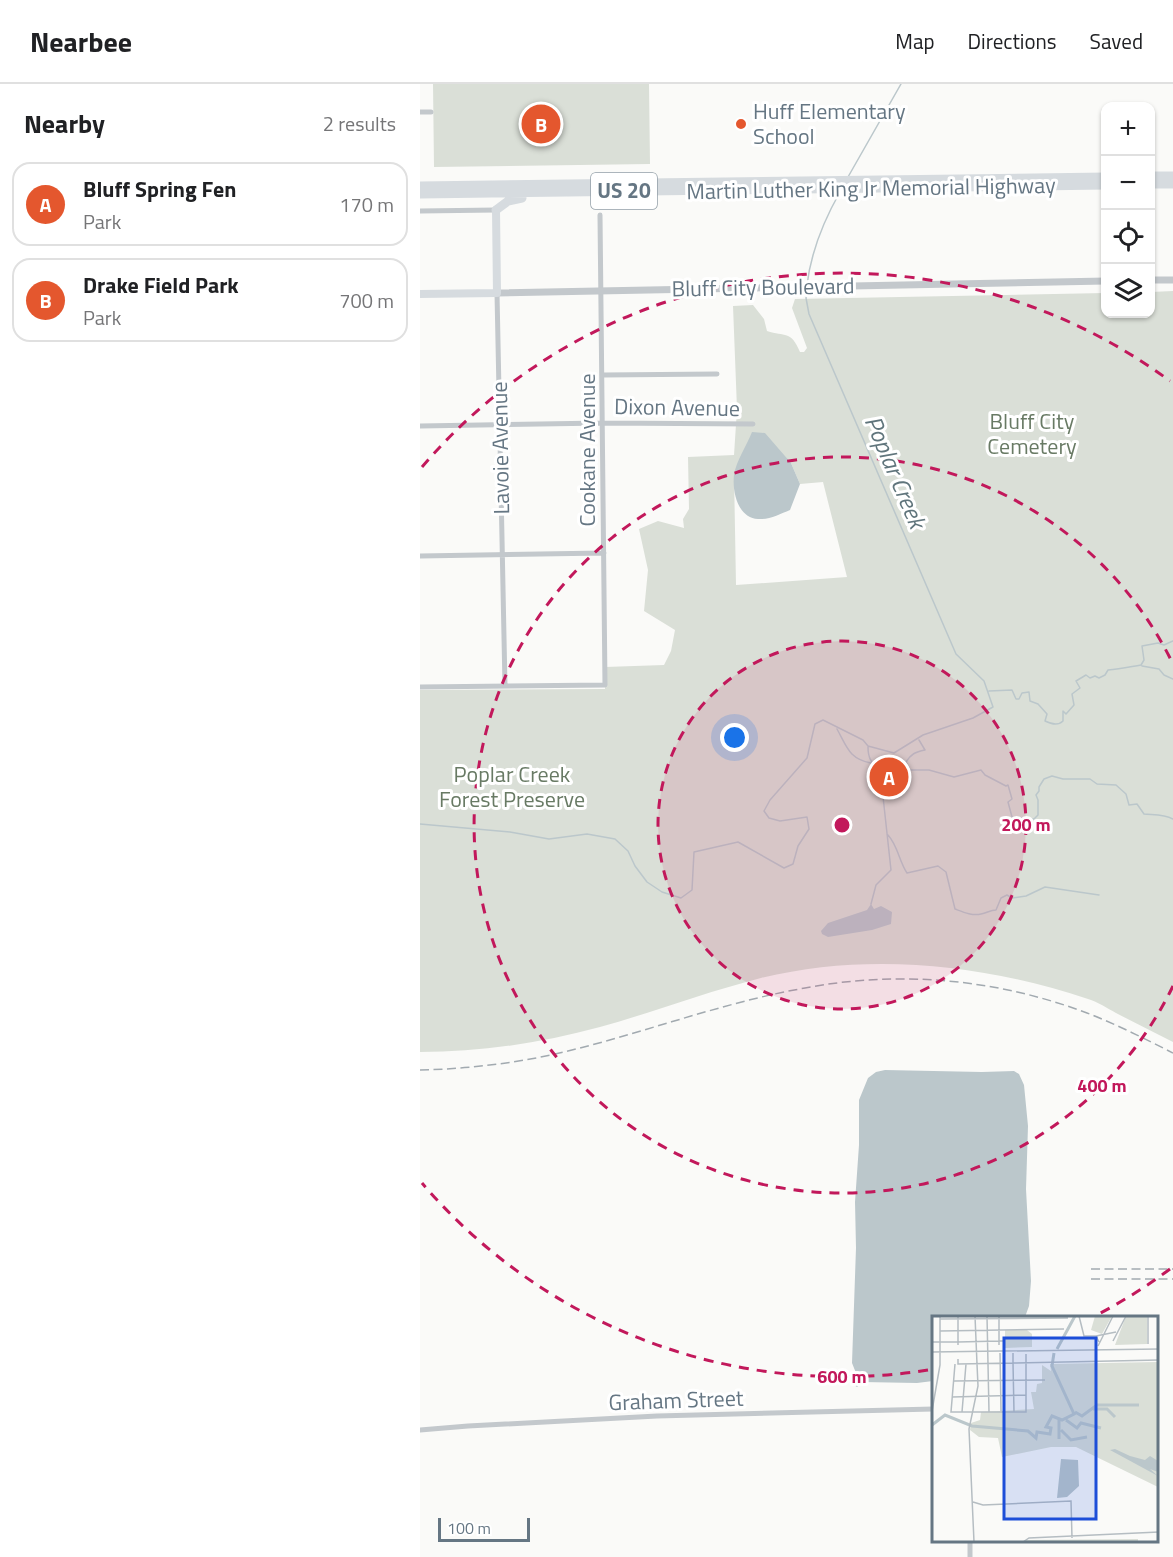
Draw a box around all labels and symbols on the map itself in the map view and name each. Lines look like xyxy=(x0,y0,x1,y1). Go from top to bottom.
place label: Huff Elementary School xyxy=(753,94,906,153)
pin: B xyxy=(522,102,560,147)
marker: Huff Elementary School xyxy=(734,117,748,131)
street label: Martin Luther King Jr Memorial Highway xyxy=(686,168,1056,208)
road number: US 20 xyxy=(591,173,657,209)
street label: Bluff City Boulevard xyxy=(671,268,855,306)
street label: Cookane Avenue xyxy=(570,373,604,527)
street label: Lavoie Avenue xyxy=(482,381,518,515)
street label: Dixon Avenue xyxy=(614,389,740,425)
park label: Bluff City Cemetery xyxy=(987,404,1077,463)
water label: Poplar Creek xyxy=(856,410,937,537)
your location xyxy=(720,723,749,752)
pin: A xyxy=(870,754,908,800)
park label: Poplar Creek Forest Preserve xyxy=(439,757,585,816)
text: 200 m xyxy=(1001,811,1051,838)
centre of rings xyxy=(832,815,852,835)
text: 400 m xyxy=(1077,1072,1127,1099)
inset map xyxy=(932,1316,1158,1542)
text: 600 m xyxy=(817,1363,867,1390)
street label: Graham Street xyxy=(608,1381,744,1419)
scale bar xyxy=(438,1515,530,1542)

